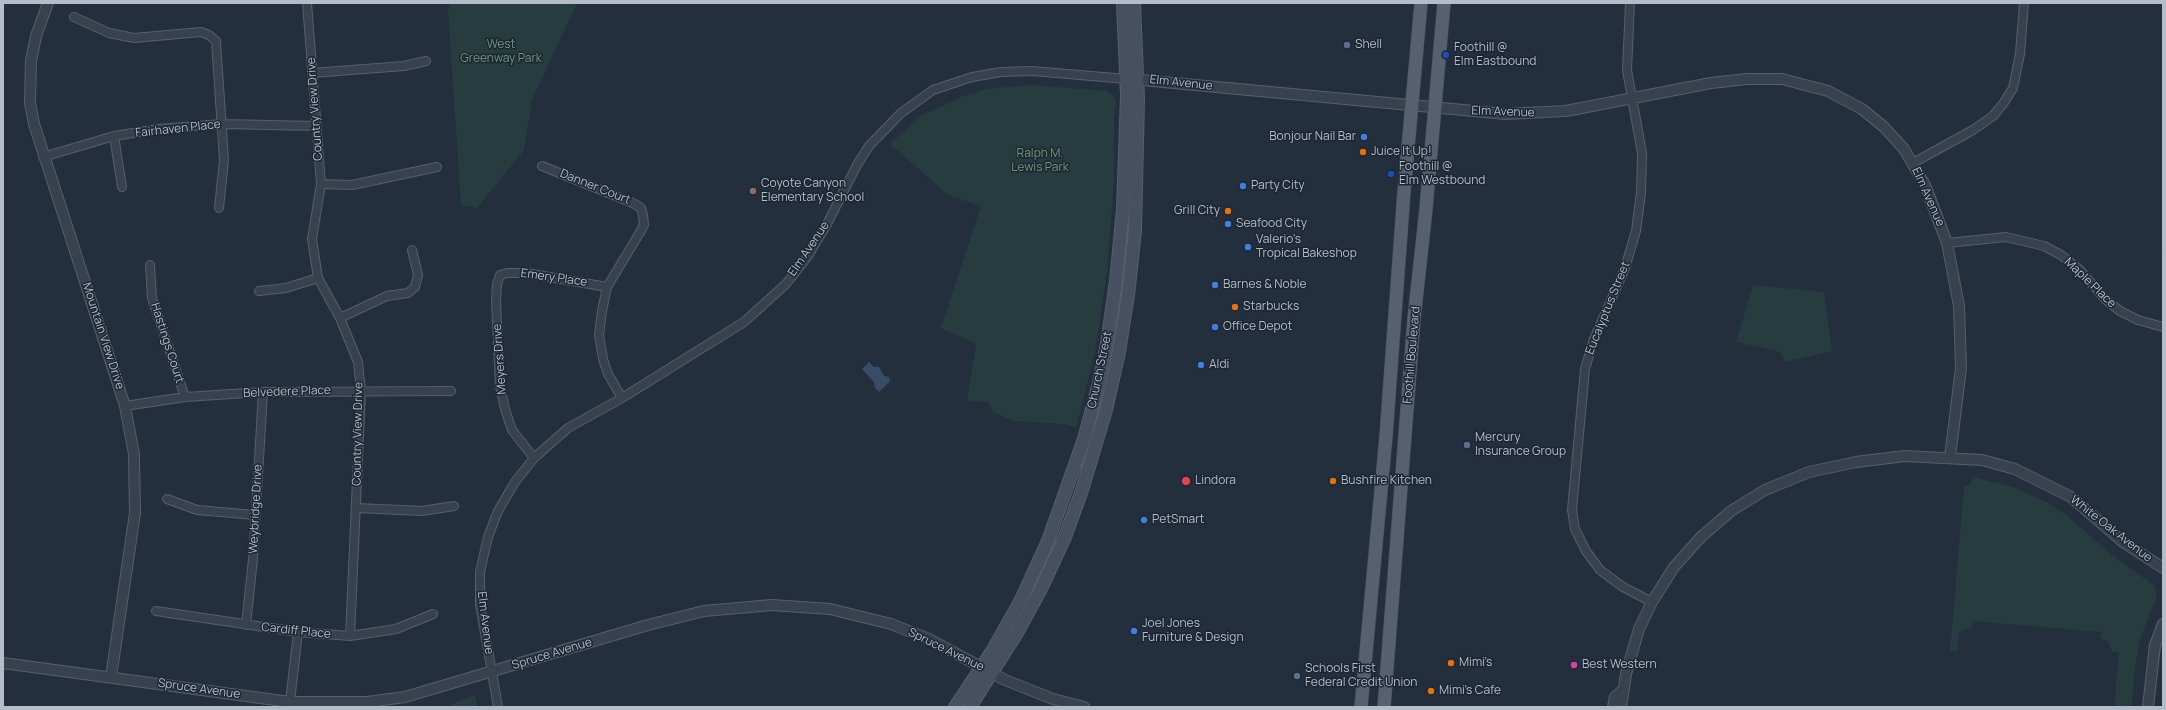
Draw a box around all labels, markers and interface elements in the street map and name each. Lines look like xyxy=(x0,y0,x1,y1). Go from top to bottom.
park label: West Greenway Park xyxy=(460,38,542,66)
place label: Shell xyxy=(1355,38,1382,52)
marker: Shell xyxy=(1342,40,1352,50)
place label: Foothill @ Elm Eastbound xyxy=(1454,41,1536,69)
marker: Foothill @ Elm Eastbound xyxy=(1441,50,1451,60)
street label: Country View Drive xyxy=(304,57,326,161)
street label: Elm Avenue xyxy=(1149,73,1213,93)
street label: Elm Avenue xyxy=(1471,104,1535,120)
street label: Fairhaven Place xyxy=(135,117,221,141)
place label: Bonjour Nail Bar xyxy=(1269,130,1356,144)
marker: Bonjour Nail Bar xyxy=(1359,132,1369,142)
place label: Juice It Up! xyxy=(1371,145,1432,159)
park label: Ralph M. Lewis Park xyxy=(1011,147,1069,175)
marker: Juice It Up! xyxy=(1358,147,1368,157)
place label: Foothill @ Elm Westbound xyxy=(1399,160,1485,188)
street label: Elm Avenue xyxy=(1909,165,1947,229)
street label: Danner Court xyxy=(558,166,632,208)
marker: Foothill @ Elm Westbound xyxy=(1386,169,1396,179)
place label: Coyote Canyon Elementary School xyxy=(761,177,864,205)
place label: Party City xyxy=(1251,179,1305,193)
marker: Party City xyxy=(1238,181,1248,191)
marker: Coyote Canyon Elementary School xyxy=(748,186,758,196)
place label: Grill City xyxy=(1174,204,1220,218)
marker: Grill City xyxy=(1223,206,1233,216)
place label: Seafood City xyxy=(1236,217,1307,231)
street label: Elm Avenue xyxy=(785,219,833,279)
marker: Seafood City xyxy=(1223,219,1233,229)
place label: Valerio's Tropical Bakeshop xyxy=(1256,233,1357,261)
marker: Valerio's Tropical Bakeshop xyxy=(1243,242,1253,252)
street label: Maple Place xyxy=(2061,255,2119,311)
street label: Eucalyptus Street xyxy=(1583,259,1633,357)
street label: Emery Place xyxy=(520,266,588,290)
place label: Barnes & Noble xyxy=(1223,278,1307,292)
marker: Barnes & Noble xyxy=(1210,280,1220,290)
street label: Mountain View Drive xyxy=(79,281,127,391)
place label: Starbucks xyxy=(1243,300,1299,314)
street label: Hastings Court xyxy=(147,301,187,385)
marker: Starbucks xyxy=(1230,302,1240,312)
street label: Foothill Boulevard xyxy=(1401,306,1423,404)
place label: Office Depot xyxy=(1223,320,1292,334)
marker: Office Depot xyxy=(1210,322,1220,332)
street label: Meyers Drive xyxy=(490,323,510,395)
street label: Church Street xyxy=(1085,330,1115,410)
place label: Aldi xyxy=(1209,358,1229,372)
marker: Aldi xyxy=(1196,360,1206,370)
street label: Country View Drive xyxy=(350,382,366,486)
street label: Belvedere Place xyxy=(243,383,331,401)
place label: Mercury Insurance Group xyxy=(1475,431,1566,459)
marker: Mercury Insurance Group xyxy=(1462,440,1472,450)
street label: Weybridge Drive xyxy=(246,464,266,554)
place label: Lindora xyxy=(1195,474,1236,488)
place label: Bushfire Kitchen xyxy=(1341,474,1432,488)
marker: Lindora xyxy=(1180,475,1192,487)
marker: Bushfire Kitchen xyxy=(1328,476,1338,486)
street label: White Oak Avenue xyxy=(2067,493,2155,565)
place label: PetSmart xyxy=(1152,513,1204,527)
marker: PetSmart xyxy=(1139,515,1149,525)
street label: Elm Avenue xyxy=(474,591,496,655)
place label: Joel Jones Furniture & Design xyxy=(1142,617,1244,645)
street label: Cardiff Place xyxy=(260,620,332,642)
street label: Spruce Avenue xyxy=(906,625,986,675)
marker: Joel Jones Furniture & Design xyxy=(1129,626,1139,636)
street label: Spruce Avenue xyxy=(510,635,594,673)
place label: Mimi's xyxy=(1459,656,1492,670)
marker: Mimi's xyxy=(1446,658,1456,668)
place label: Best Western xyxy=(1582,658,1657,672)
marker: Best Western xyxy=(1569,660,1579,670)
place label: Schools First Federal Credit Union xyxy=(1305,662,1417,690)
marker: Schools First Federal Credit Union xyxy=(1292,671,1302,681)
street label: Spruce Avenue xyxy=(157,676,241,702)
place label: Mimi's Cafe xyxy=(1439,684,1501,698)
marker: Mimi's Cafe xyxy=(1426,686,1436,696)

